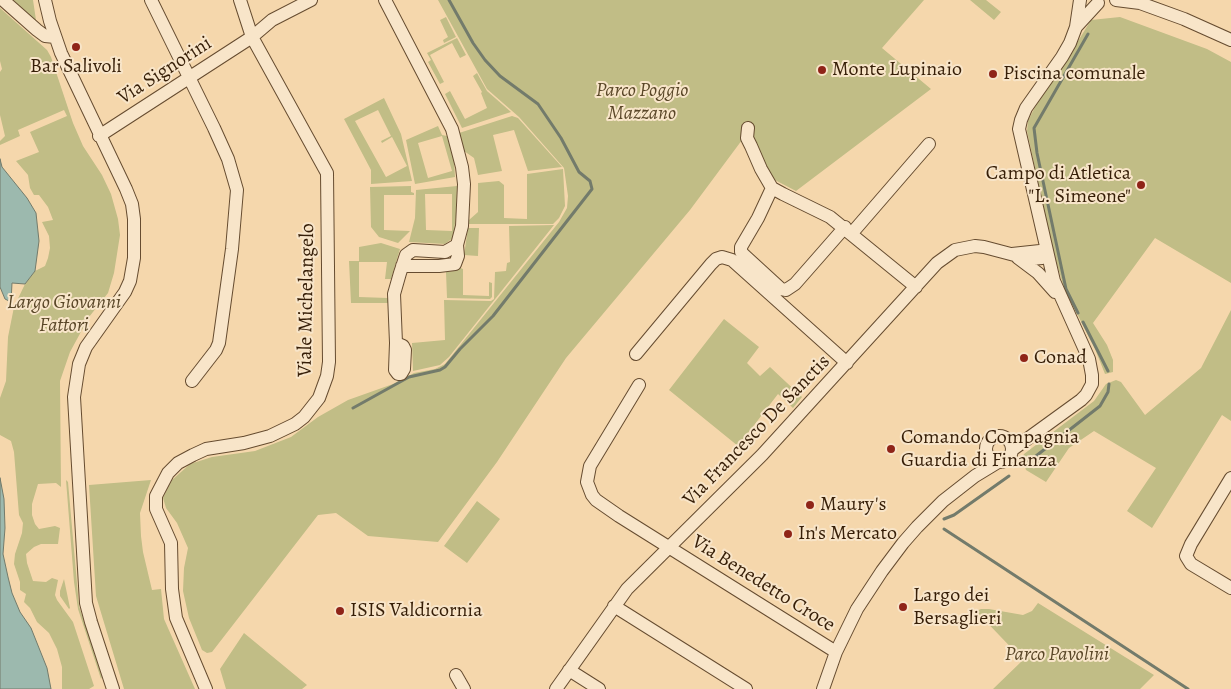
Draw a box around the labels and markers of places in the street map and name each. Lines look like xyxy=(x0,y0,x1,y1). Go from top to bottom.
marker: Bar Salivoli xyxy=(70,41,82,53)
place label: Bar Salivoli xyxy=(30,55,122,79)
place label: Monte Lupinaio xyxy=(832,58,962,82)
place label: Piscina comunale xyxy=(1003,62,1146,86)
marker: Monte Lupinaio xyxy=(816,64,828,76)
marker: Piscina comunale xyxy=(987,68,999,80)
place label: Campo di Atletica "L. Simeone" xyxy=(986,162,1131,209)
marker: Campo di Atletica "L. Simeone" xyxy=(1135,179,1147,191)
place label: Conad xyxy=(1034,346,1087,370)
marker: Conad xyxy=(1018,352,1030,364)
place label: Comando Compagnia Guardia di Finanza xyxy=(901,426,1079,473)
marker: Comando Compagnia Guardia di Finanza xyxy=(885,443,897,455)
place label: Maury's xyxy=(820,493,887,517)
marker: Maury's xyxy=(804,499,816,511)
place label: In's Mercato xyxy=(798,522,897,546)
marker: In's Mercato xyxy=(782,528,794,540)
place label: Largo dei Bersaglieri xyxy=(913,584,1002,631)
place label: ISIS Valdicornia xyxy=(350,599,482,623)
marker: Largo dei Bersaglieri xyxy=(897,601,909,613)
marker: ISIS Valdicornia xyxy=(334,605,346,617)

